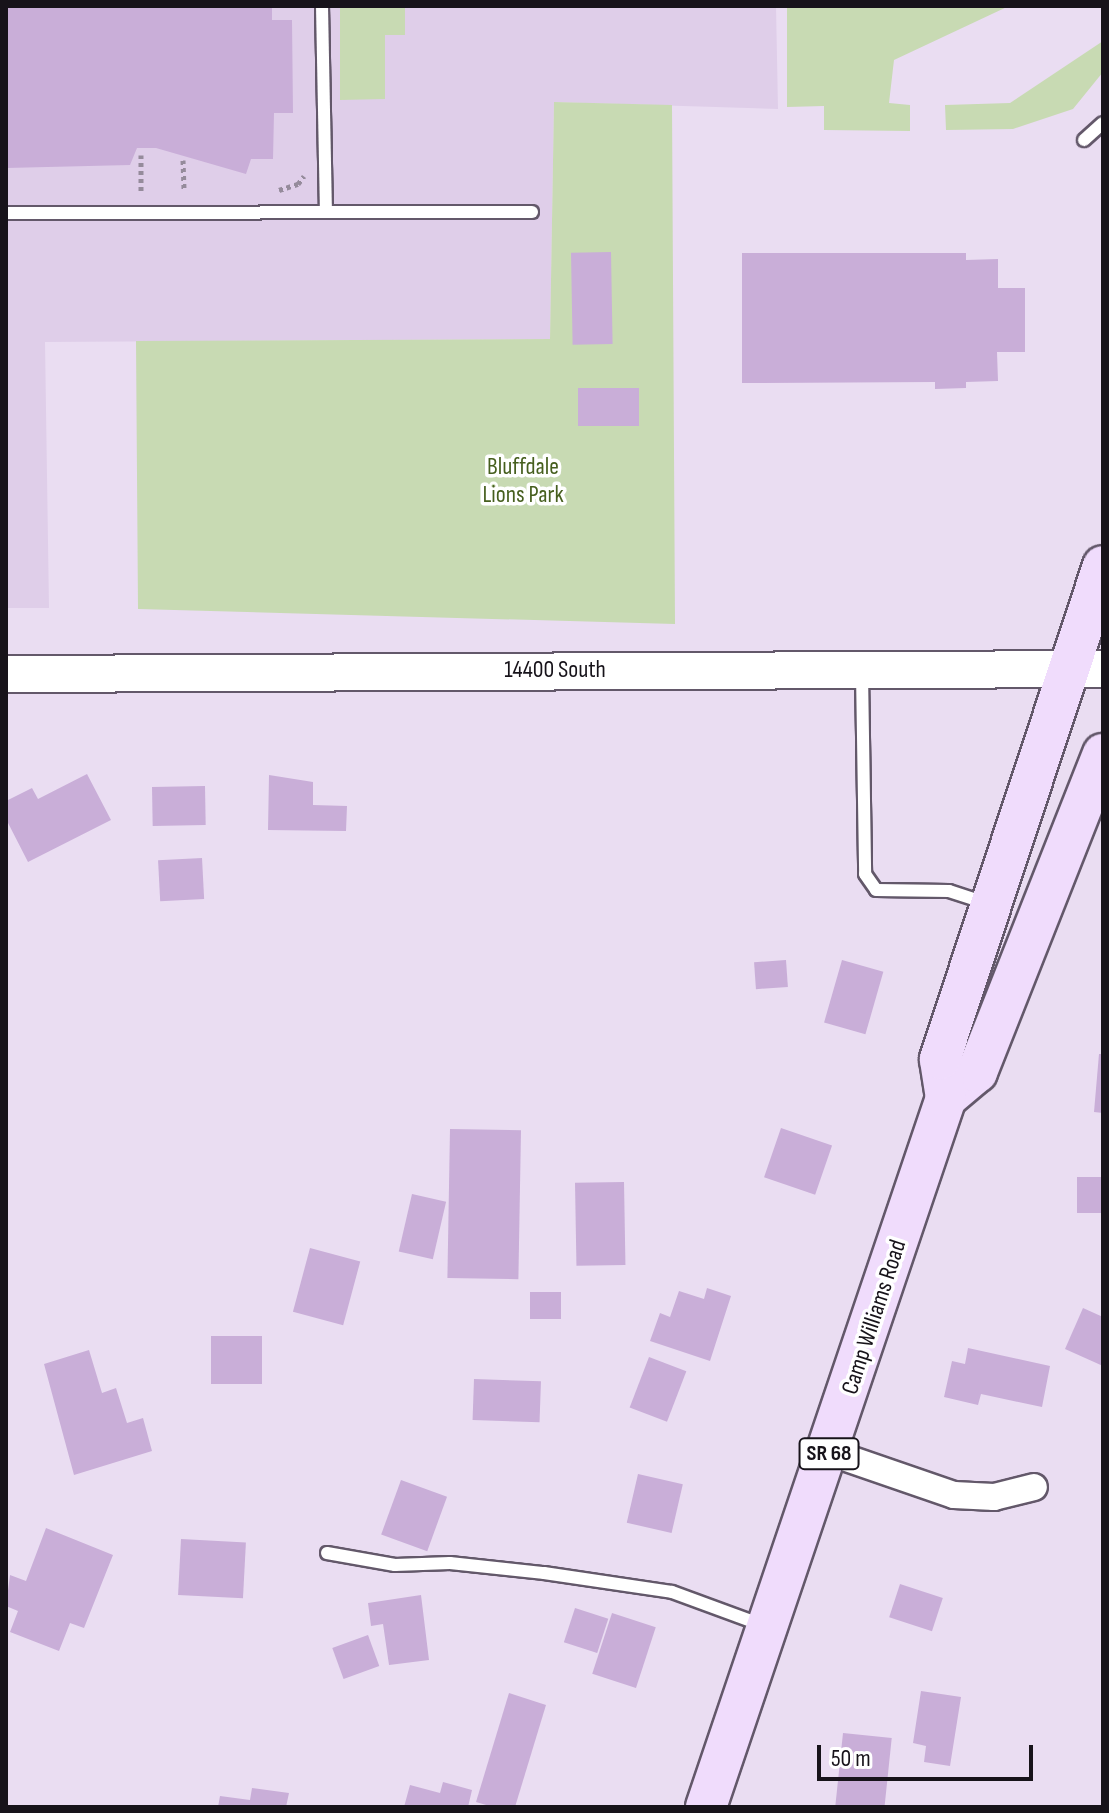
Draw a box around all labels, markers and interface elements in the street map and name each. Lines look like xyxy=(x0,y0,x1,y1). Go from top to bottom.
park label: Bluffdale Lions Park xyxy=(482,453,564,509)
street label: 14400 South xyxy=(504,656,606,684)
street label: Camp Williams Road xyxy=(835,1236,913,1398)
road number: SR 68 xyxy=(797,1436,861,1472)
scale bar xyxy=(821,1729,1037,1779)
text: 50 m xyxy=(831,1744,871,1773)

